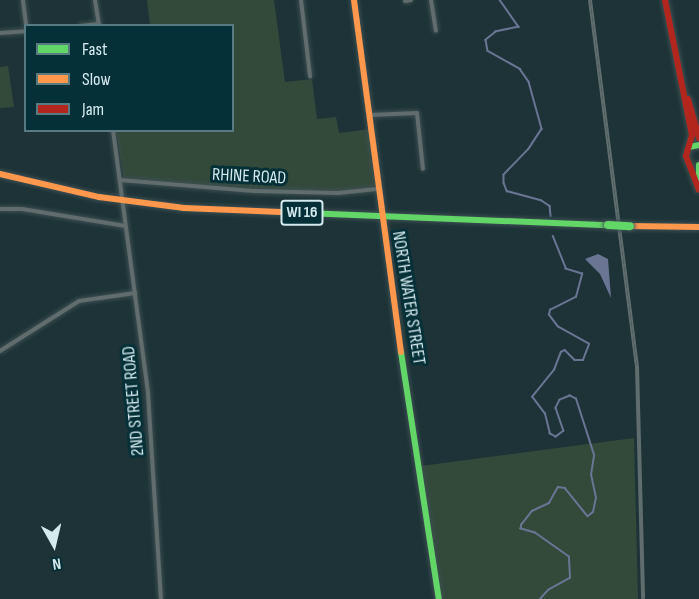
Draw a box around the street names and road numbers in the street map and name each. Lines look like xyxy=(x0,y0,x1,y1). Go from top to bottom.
street label: RHINE ROAD xyxy=(211,164,287,190)
road number: WI 16 xyxy=(280,200,324,226)
street label: NORTH WATER STREET xyxy=(387,230,429,366)
street label: 2ND STREET ROAD xyxy=(118,345,150,457)

